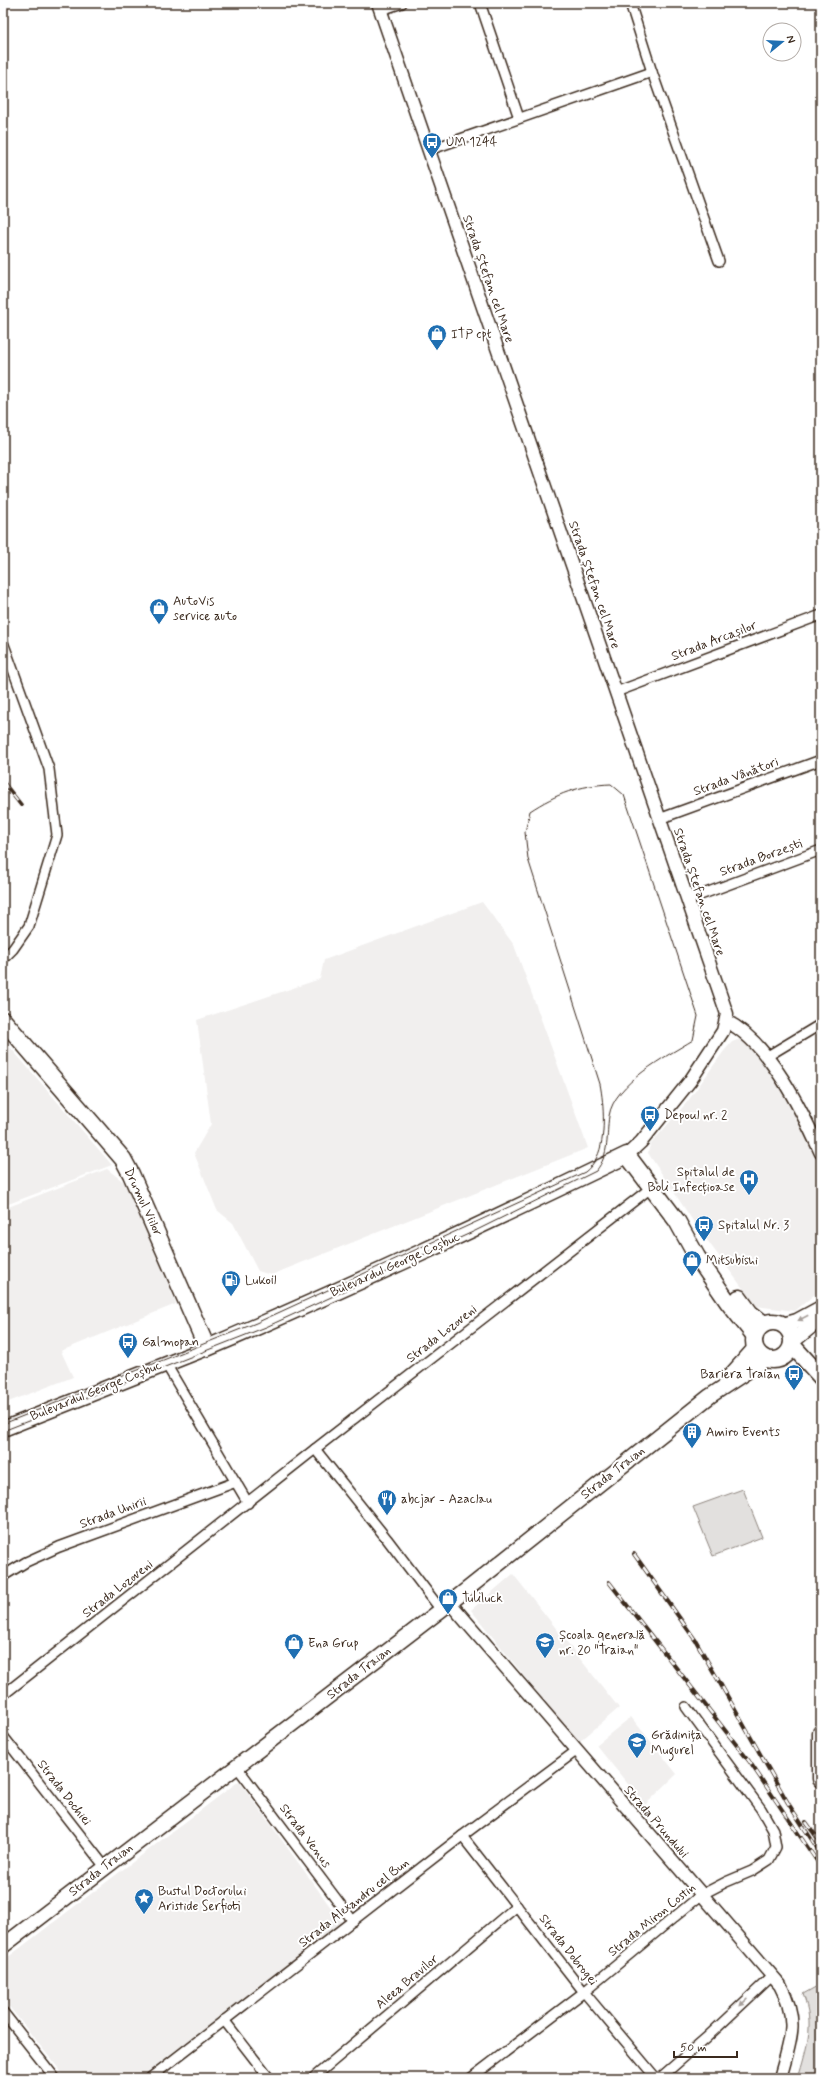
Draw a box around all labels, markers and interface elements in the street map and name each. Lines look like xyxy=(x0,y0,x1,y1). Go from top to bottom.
north arrow xyxy=(762,22,802,62)
text: N xyxy=(783,34,798,45)
bus stop icon: UM 1244 xyxy=(421,131,443,159)
place label: UM 1244 xyxy=(446,134,498,151)
street label: Strada Ștefan cel Mare xyxy=(458,213,518,345)
shop icon: ITP cpt xyxy=(426,323,448,351)
place label: ITP cpt xyxy=(451,326,492,343)
street label: Strada Ștefan cel Mare xyxy=(564,519,624,651)
place label: AutoVis service auto xyxy=(173,593,237,625)
shop icon: AutoVis service auto xyxy=(148,597,170,625)
street label: Strada Arcașilor xyxy=(669,617,760,665)
street label: Strada Vânători xyxy=(691,754,781,800)
street label: Strada Ștefan cel Mare xyxy=(669,826,729,958)
street label: Strada Borzești xyxy=(717,835,805,881)
bus stop icon: Depoul nr. 2 xyxy=(639,1104,661,1132)
place label: Depoul nr. 2 xyxy=(664,1107,728,1124)
place label: Spitalul de Boli Infecțioase xyxy=(648,1164,735,1196)
street label: Drumul Viilor xyxy=(120,1165,166,1239)
hospital icon: Spitalul de Boli Infecțioase xyxy=(738,1168,760,1196)
bus stop icon: Spitalul Nr. 3 xyxy=(693,1214,715,1242)
place label: Spitalul Nr. 3 xyxy=(718,1217,789,1234)
street label: Bulevardul George Coșbuc xyxy=(328,1229,463,1302)
shop icon: Mitsubishi xyxy=(681,1249,703,1277)
place label: Mitsubishi xyxy=(706,1252,758,1269)
fuel station icon: Lukoil xyxy=(220,1269,242,1297)
place label: Lukoil xyxy=(245,1272,277,1289)
street label: Strada Lozoveni xyxy=(403,1301,481,1367)
one-way arrow xyxy=(797,1314,808,1321)
bus stop icon: Galmopan xyxy=(117,1331,139,1359)
place label: Galmopan xyxy=(142,1334,199,1351)
street label: Bulevardul George Coșbuc xyxy=(28,1357,165,1426)
bus stop icon: Bariera Traian xyxy=(783,1363,805,1391)
place label: Bariera Traian xyxy=(700,1366,780,1383)
building icon: Amiro Events xyxy=(681,1421,703,1449)
place label: Amiro Events xyxy=(706,1424,780,1441)
street label: Strada Traian xyxy=(577,1443,649,1503)
restaurant icon: abcjar - Azaclau xyxy=(376,1488,398,1516)
place label: abcjar - Azaclau xyxy=(401,1491,492,1508)
street label: Strada Unirii xyxy=(77,1493,149,1533)
street label: Strada Lozoveni xyxy=(79,1556,157,1622)
shop icon: Tuliluck xyxy=(437,1587,459,1615)
place label: Tuliluck xyxy=(462,1590,503,1607)
place label: Școala generală nr. 20 "Traian" xyxy=(559,1627,645,1659)
school or university icon: Școala generală nr. 20 "Traian" xyxy=(534,1631,556,1659)
shop icon: Ena Grup xyxy=(283,1632,305,1660)
place label: Ena Grup xyxy=(308,1635,359,1652)
street label: Strada Traian xyxy=(323,1643,395,1703)
place label: Grădinița Mugurel xyxy=(651,1727,702,1761)
school or university icon: Grădinița Mugurel xyxy=(626,1731,648,1759)
street label: Strada Dochiei xyxy=(33,1757,95,1829)
street label: Strada Prundului xyxy=(620,1782,692,1862)
street label: Strada Venus xyxy=(275,1800,335,1872)
street label: Strada Traian xyxy=(65,1840,137,1900)
street label: Strada Alexandru cel Bun xyxy=(295,1854,413,1952)
street label: Strada Miron Costin xyxy=(605,1879,699,1961)
place label: Bustul Doctorului Aristide Serfioti xyxy=(158,1883,246,1915)
place icon: Bustul Doctorului Aristide Serfioti xyxy=(133,1887,155,1915)
street label: Strada Dobrogei xyxy=(535,1911,601,1989)
street label: Aleea Bravilor xyxy=(372,1951,442,2013)
one-way arrow xyxy=(739,1998,749,2007)
scale bar xyxy=(674,2033,737,2059)
text: 50 m xyxy=(680,2040,707,2056)

